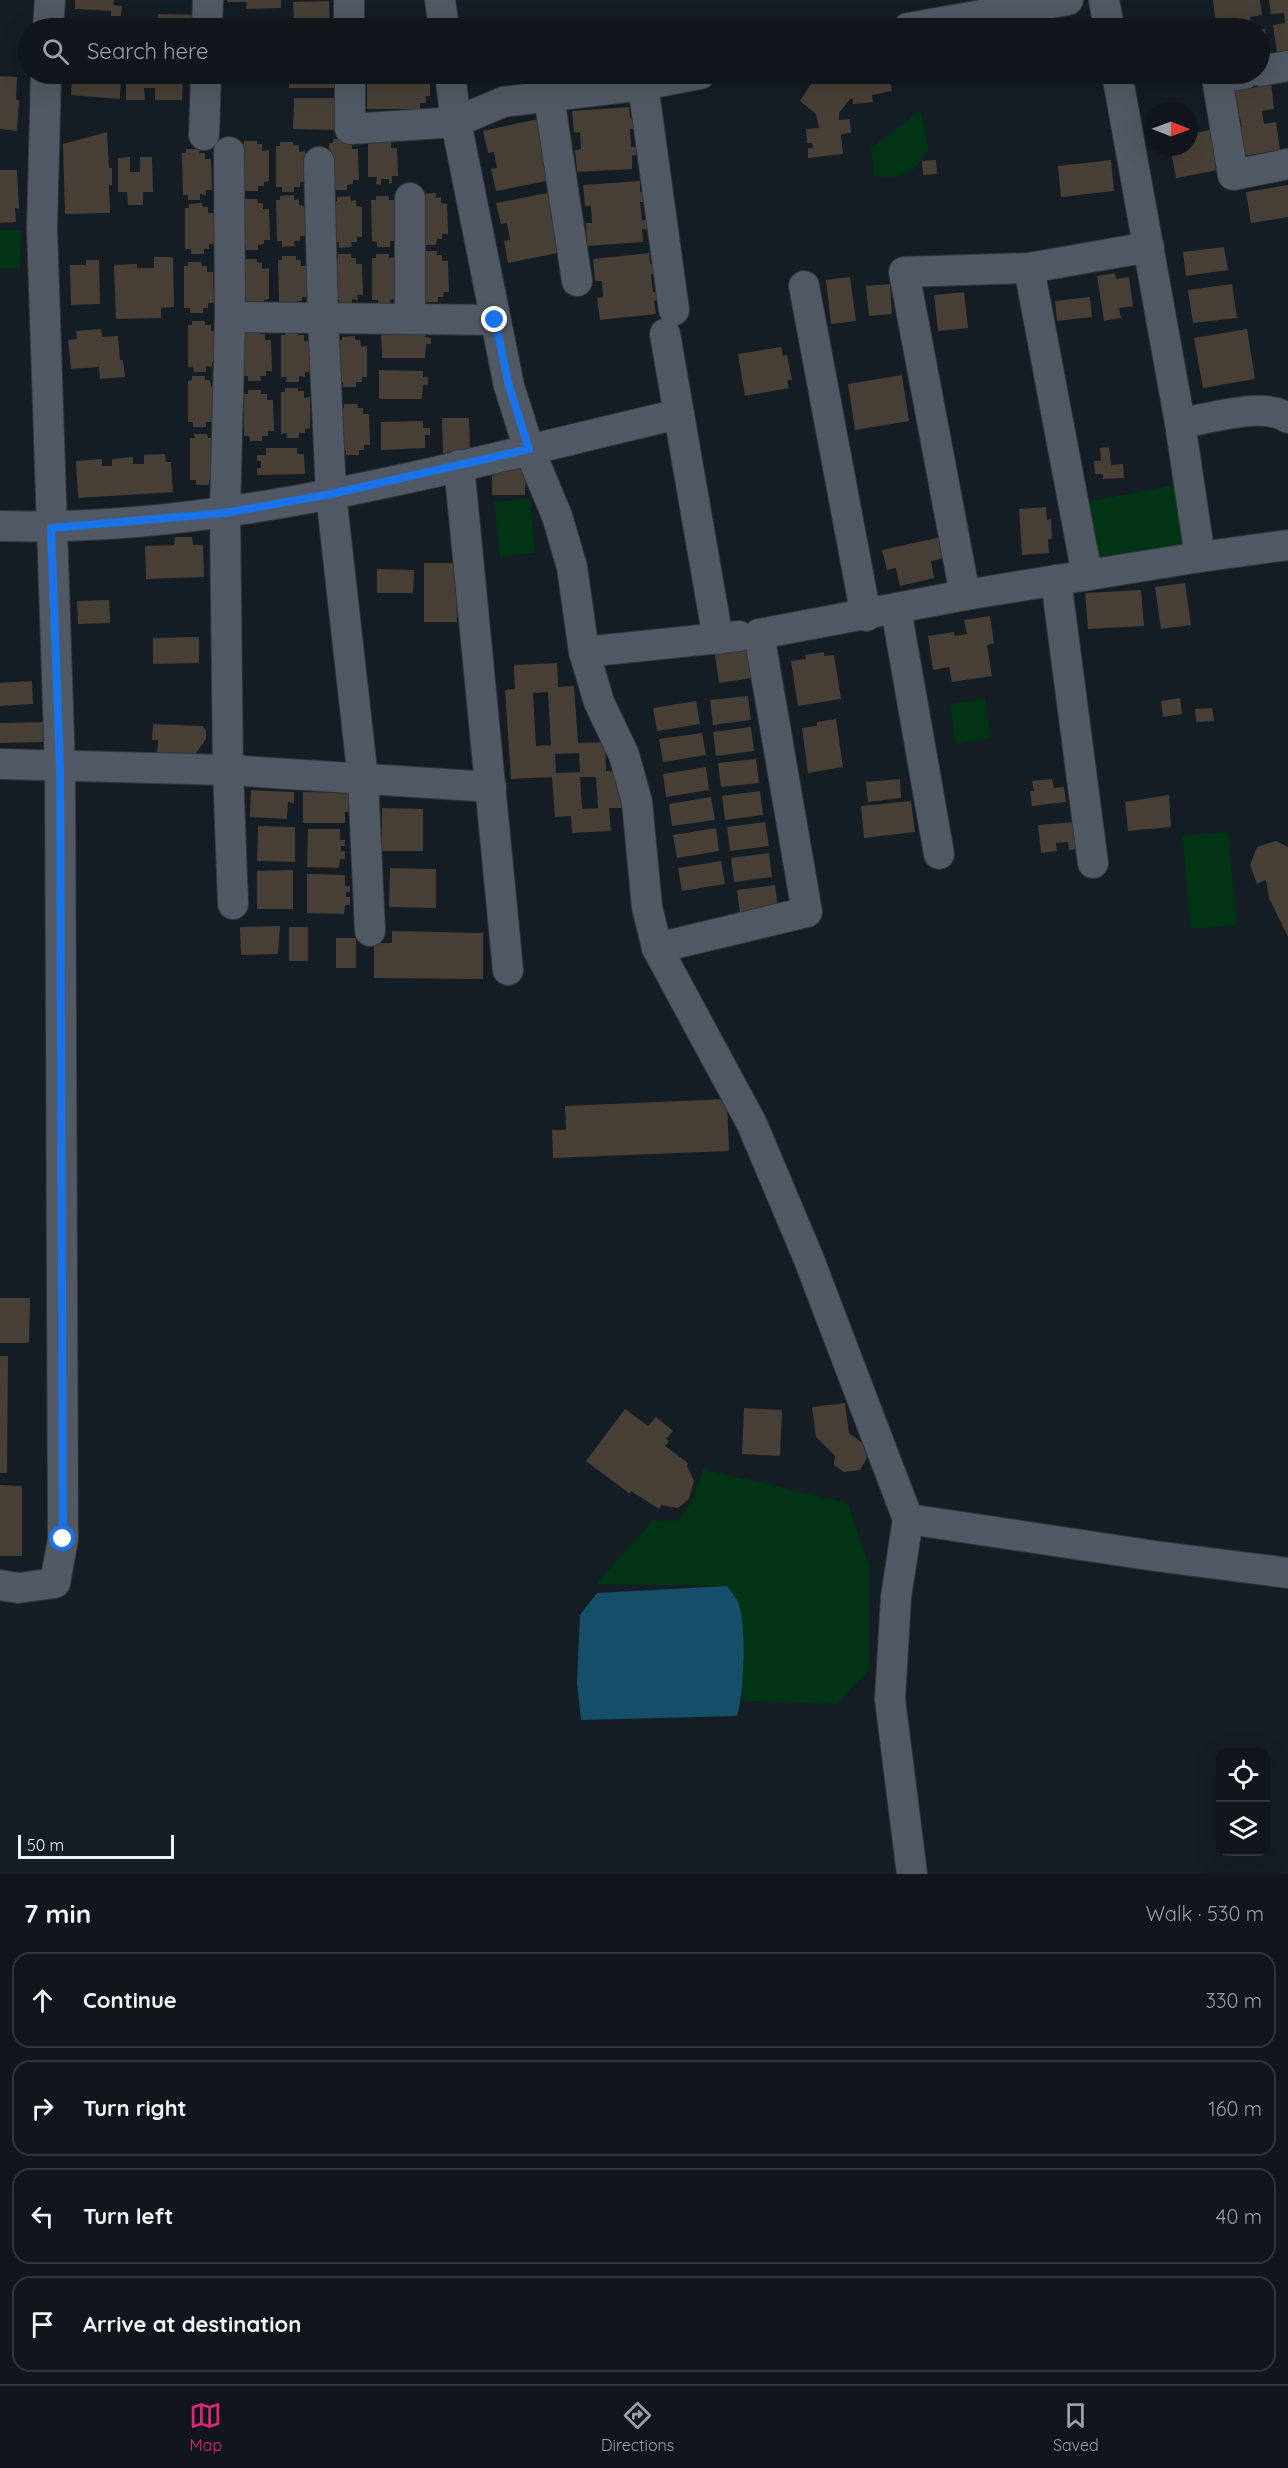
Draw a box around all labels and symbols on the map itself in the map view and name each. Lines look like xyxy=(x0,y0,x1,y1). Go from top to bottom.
north arrow xyxy=(1144,102,1198,156)
route end xyxy=(481,306,507,332)
route start xyxy=(49,1525,75,1551)
scale bar xyxy=(18,1832,174,1860)

